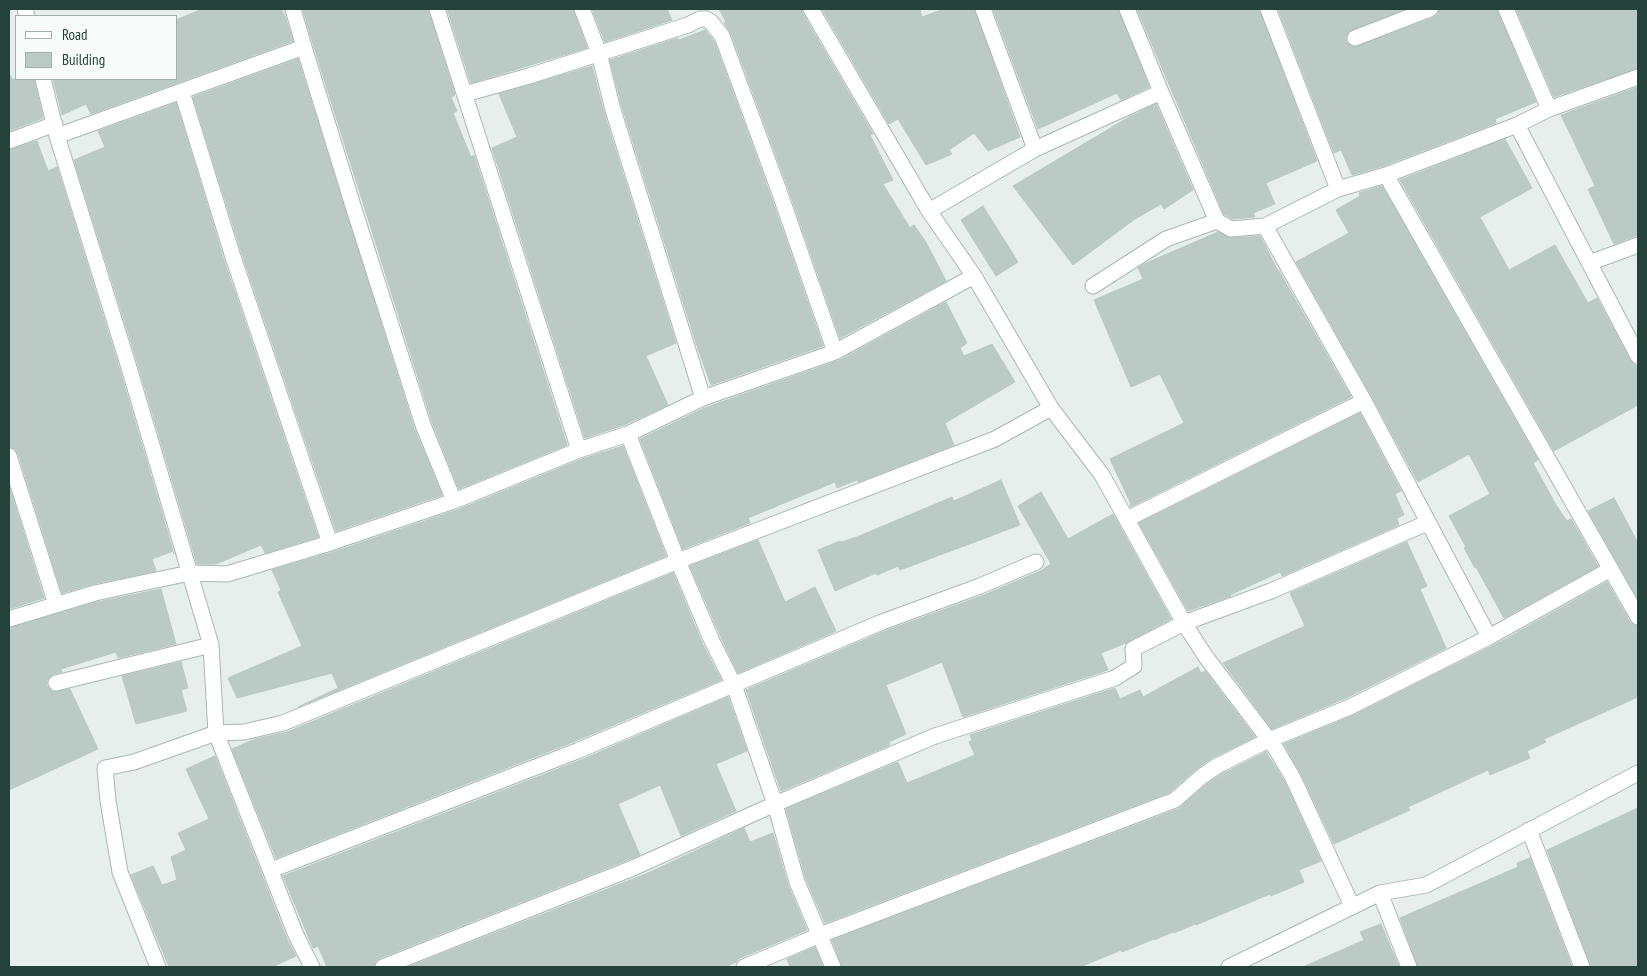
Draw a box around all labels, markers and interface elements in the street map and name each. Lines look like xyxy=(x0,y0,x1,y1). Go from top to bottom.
legend xyxy=(15,15,178,80)
text: Road xyxy=(62,25,88,44)
text: Building xyxy=(62,50,105,69)

